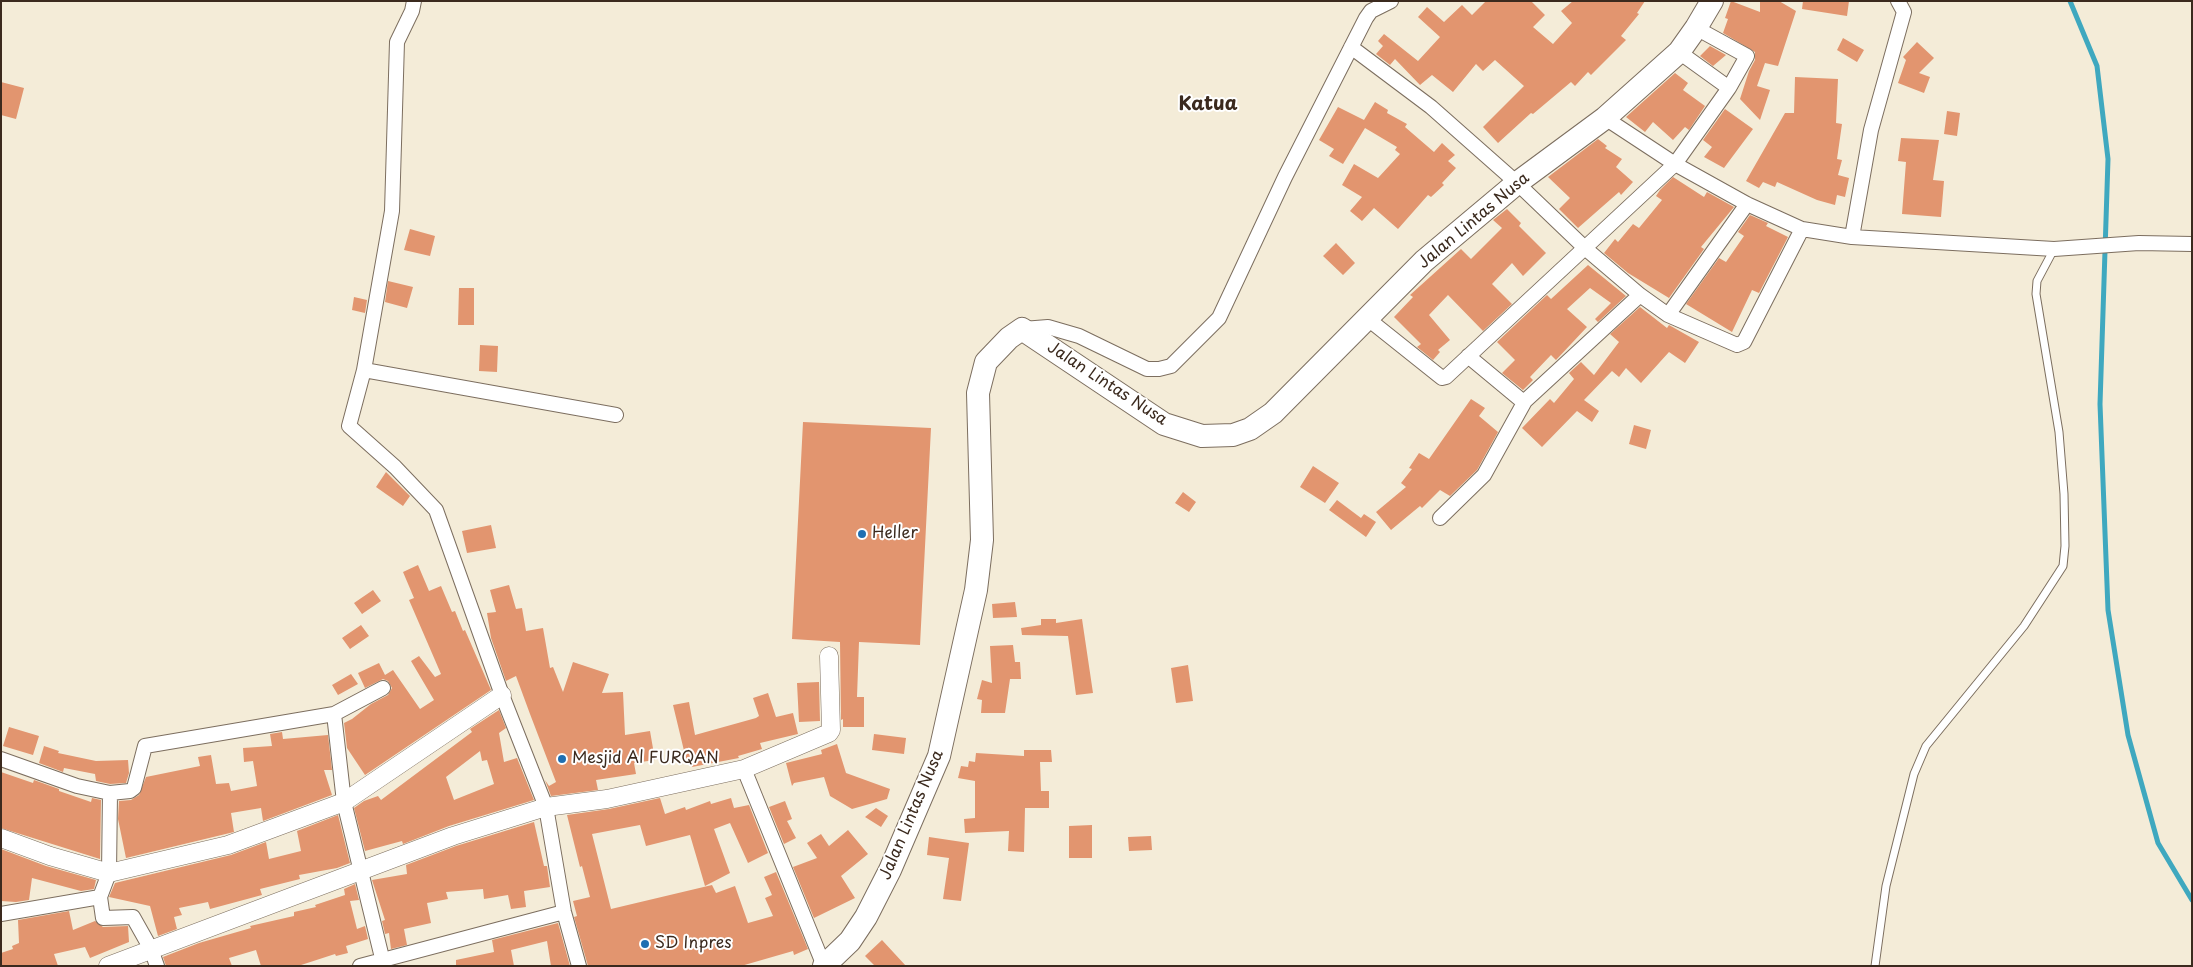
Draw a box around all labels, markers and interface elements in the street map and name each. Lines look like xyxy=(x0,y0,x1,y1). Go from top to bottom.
district label: Katua xyxy=(1178,94,1238,116)
street label: Jalan Lintas Nusa xyxy=(1415,169,1533,273)
street label: Jalan Lintas Nusa xyxy=(1044,338,1170,430)
place label: Heller xyxy=(872,524,918,544)
marker: Heller xyxy=(856,528,868,540)
street label: Jalan Lintas Nusa xyxy=(876,747,948,883)
place label: Mesjid Al FURQAN xyxy=(572,749,719,769)
marker: Mesjid Al FURQAN xyxy=(556,753,568,765)
place label: SD Inpres xyxy=(655,934,731,954)
marker: SD Inpres xyxy=(639,938,651,950)

